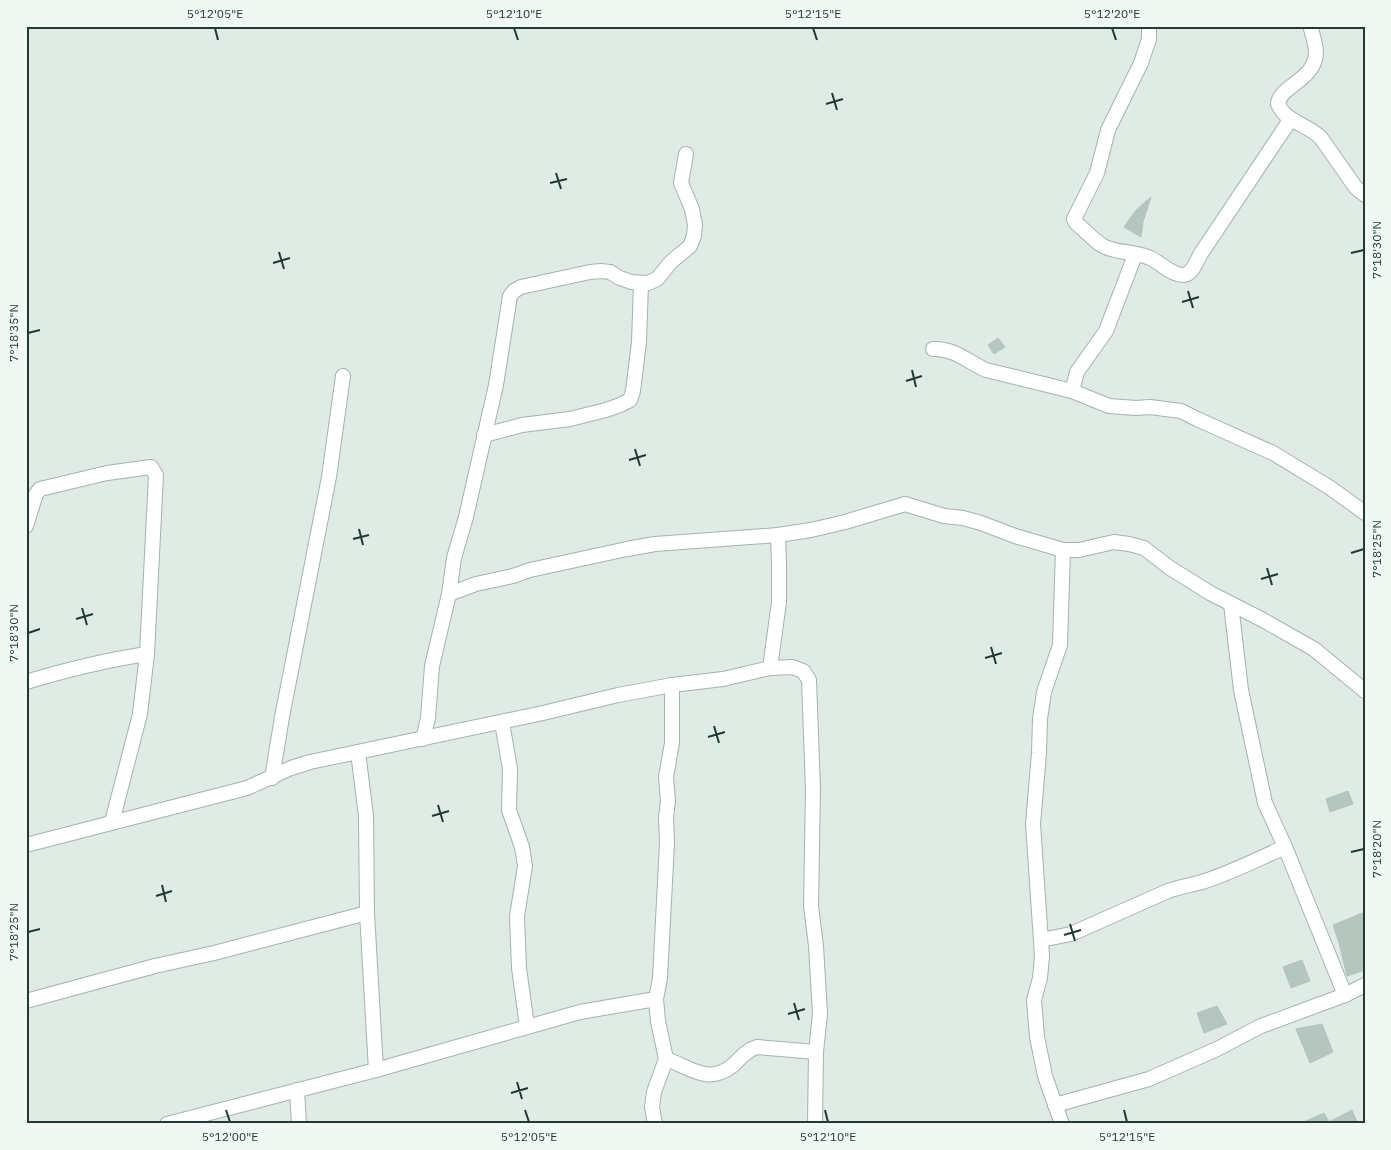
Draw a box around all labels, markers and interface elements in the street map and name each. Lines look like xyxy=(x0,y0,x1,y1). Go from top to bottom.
text: 5°12'05"E xyxy=(187,6,243,21)
text: 5°12'10"E xyxy=(486,6,542,21)
text: 5°12'15"E xyxy=(785,6,841,21)
text: 5°12'20"E xyxy=(1084,6,1140,21)
text: 7°18'30"N xyxy=(1369,221,1384,279)
text: 7°18'35"N xyxy=(6,304,21,362)
text: 7°18'25"N xyxy=(1369,520,1384,578)
text: 7°18'30"N xyxy=(6,604,21,662)
text: 7°18'20"N xyxy=(1369,820,1384,878)
text: 7°18'25"N xyxy=(6,903,21,961)
text: 5°12'00"E xyxy=(202,1129,258,1144)
text: 5°12'05"E xyxy=(501,1129,557,1144)
text: 5°12'10"E xyxy=(800,1129,856,1144)
text: 5°12'15"E xyxy=(1099,1129,1155,1144)

